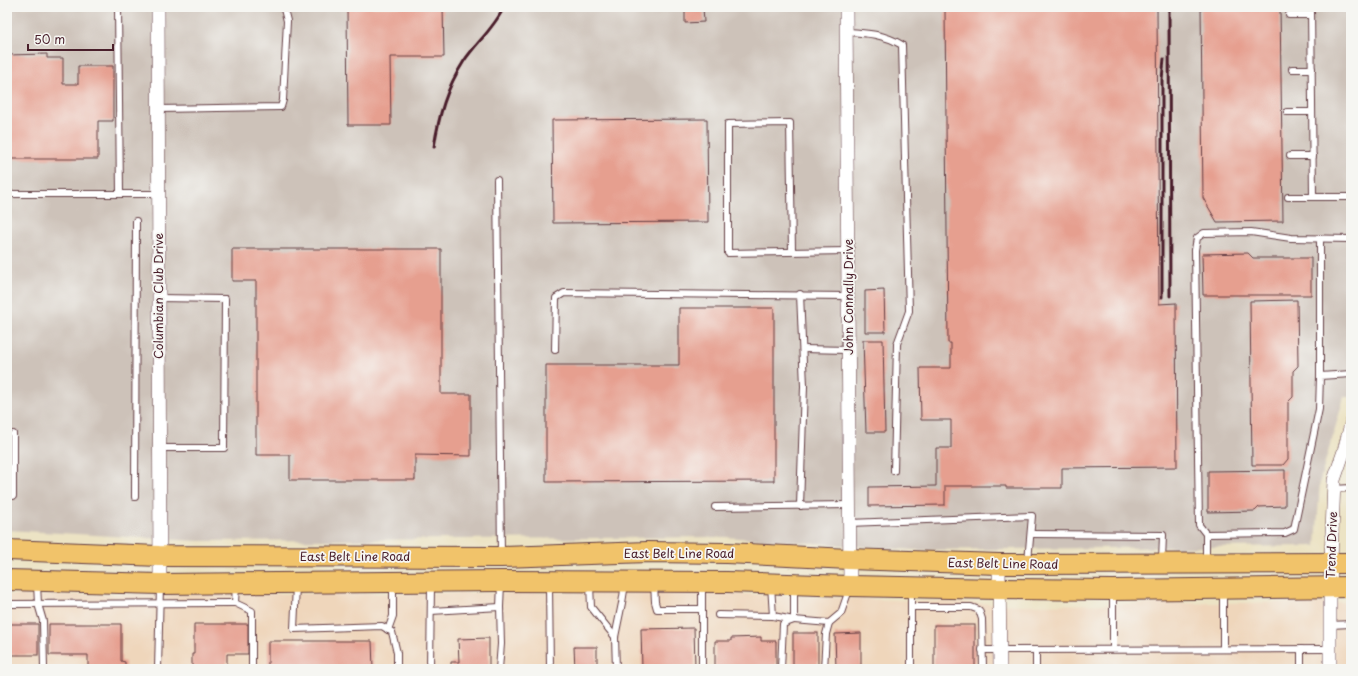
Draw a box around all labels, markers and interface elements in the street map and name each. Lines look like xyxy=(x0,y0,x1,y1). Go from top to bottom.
scale bar xyxy=(28,26,113,52)
text: 50 m xyxy=(34,30,65,48)
street label: Columbian Club Drive xyxy=(149,233,167,359)
street label: John Connally Drive xyxy=(839,239,857,355)
street label: Trend Drive xyxy=(1321,511,1341,579)
street label: East Belt Line Road xyxy=(624,544,734,562)
street label: East Belt Line Road xyxy=(300,547,410,565)
street label: East Belt Line Road xyxy=(948,553,1058,573)

